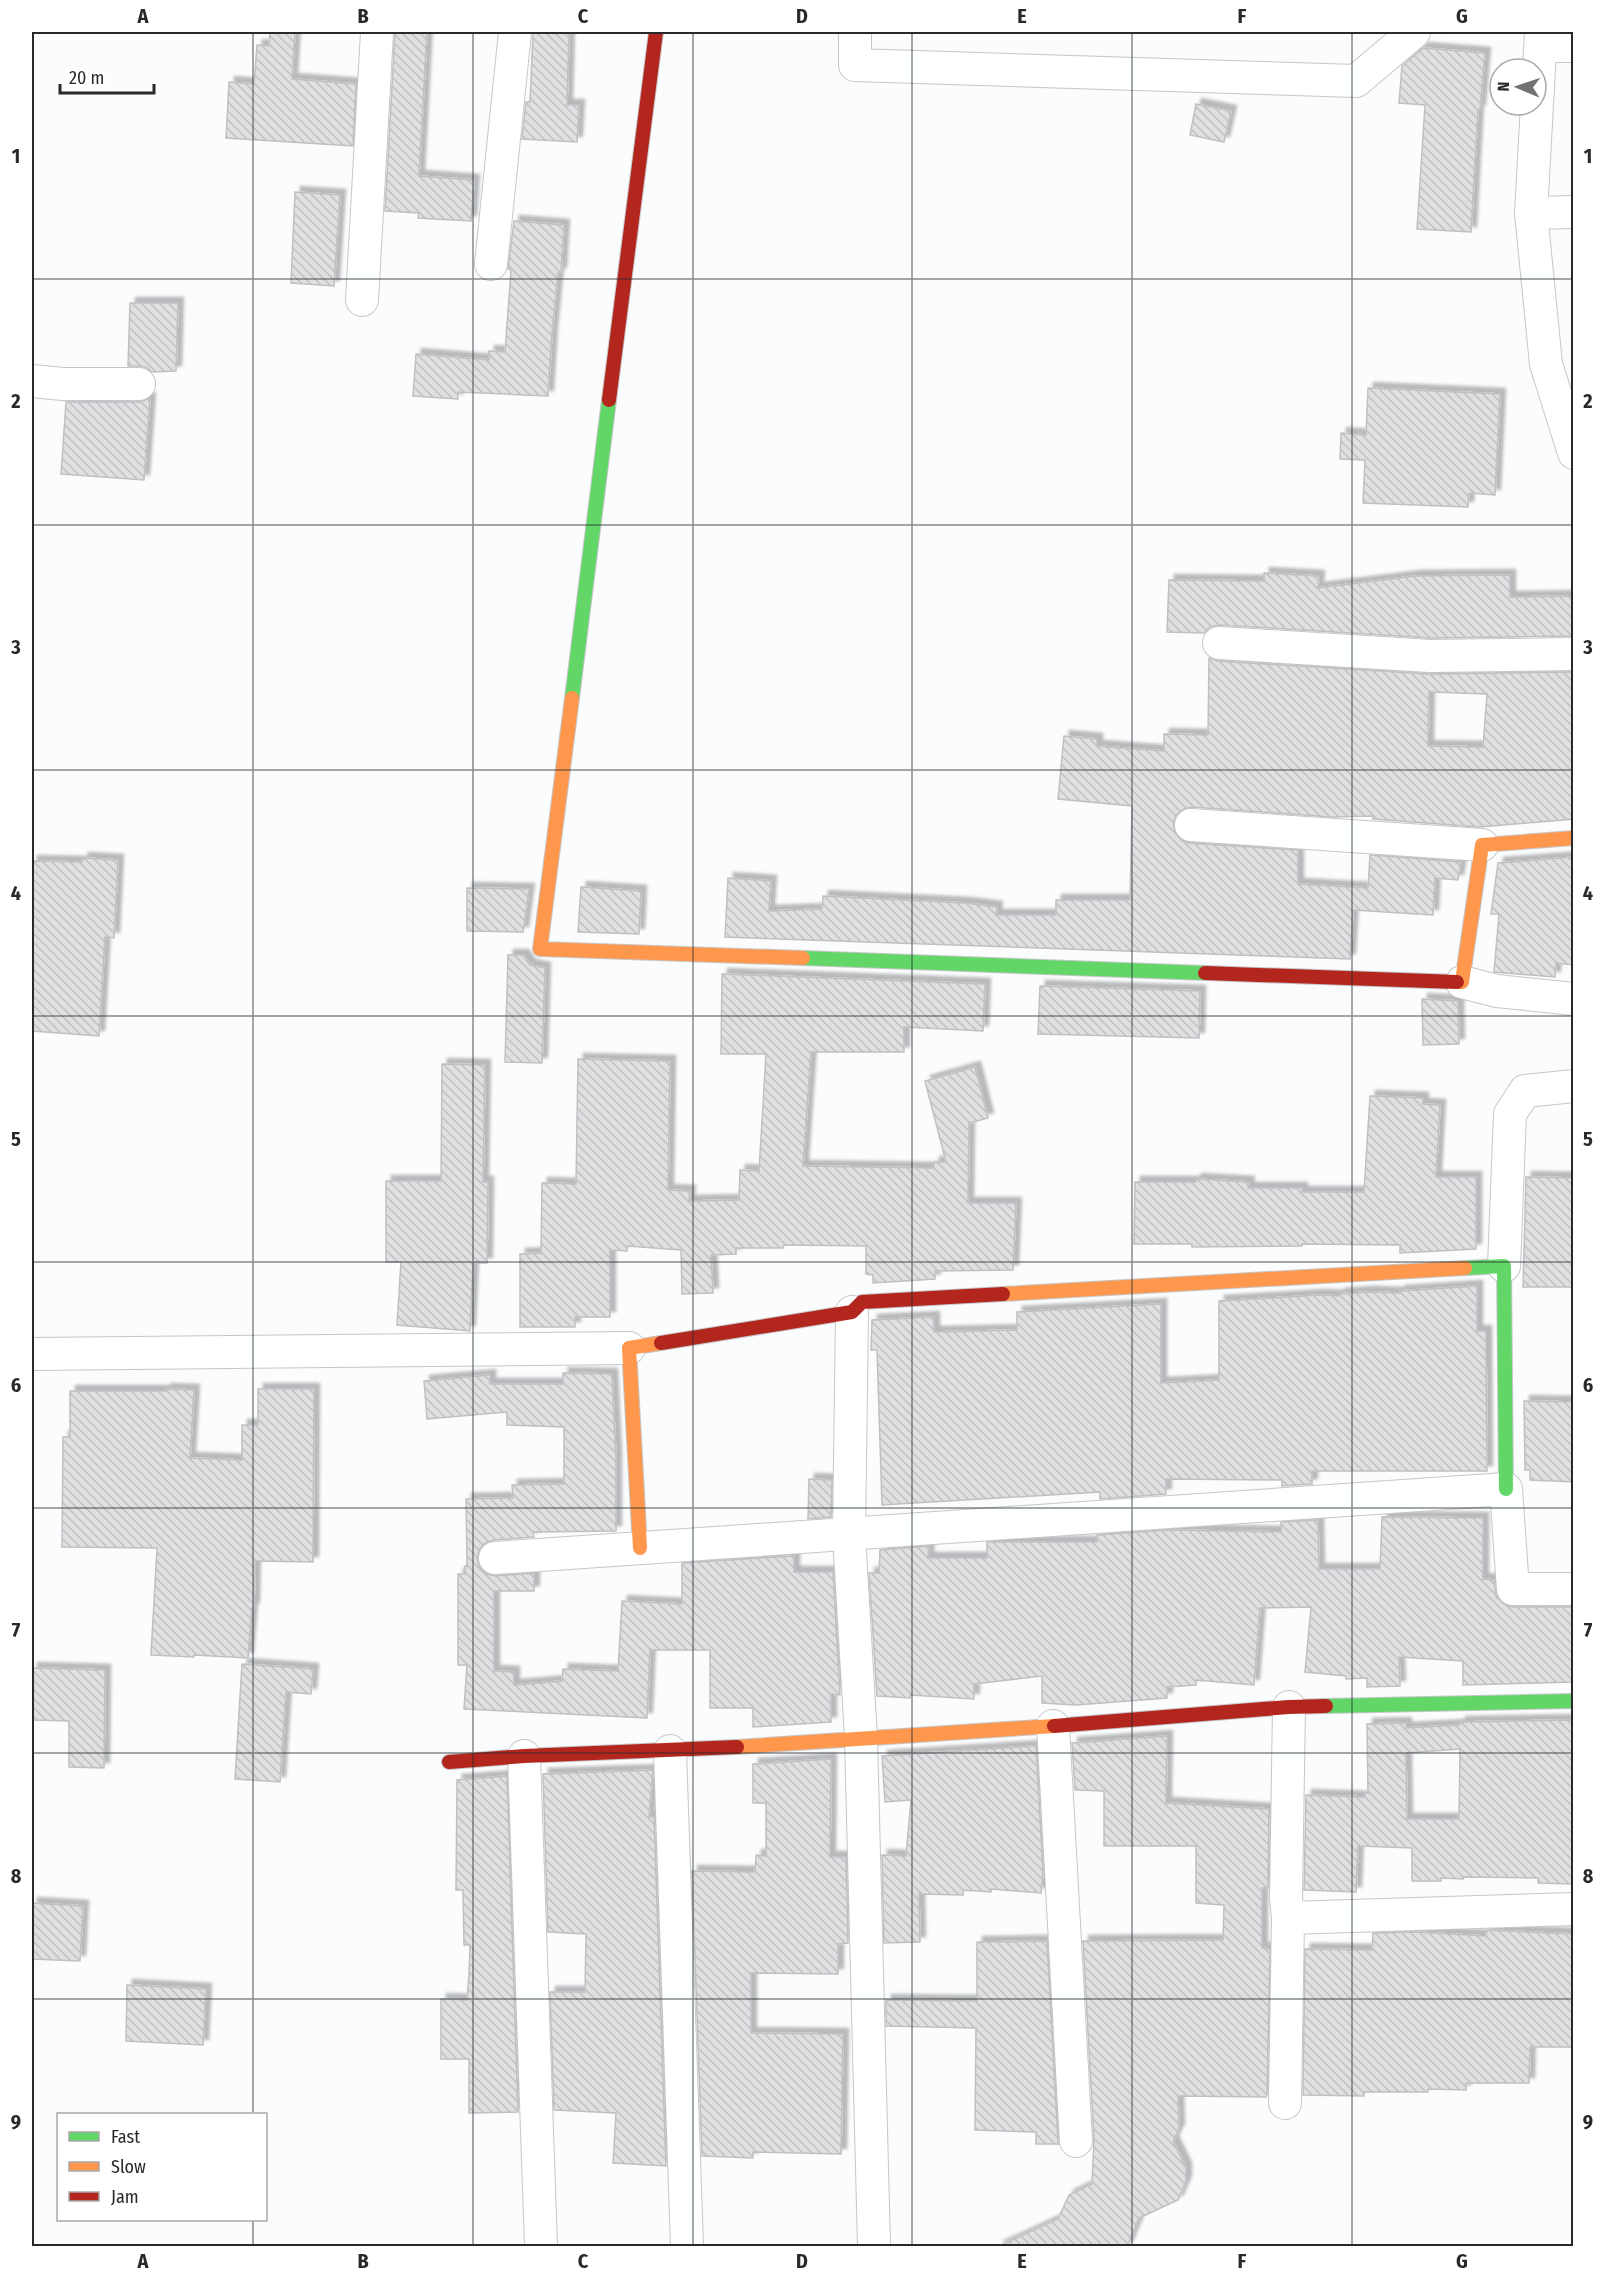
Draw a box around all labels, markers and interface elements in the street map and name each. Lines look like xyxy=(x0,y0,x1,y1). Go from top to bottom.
text: A xyxy=(137,4,150,28)
text: B xyxy=(357,4,369,28)
text: C xyxy=(578,4,589,28)
text: D xyxy=(796,4,808,28)
text: E xyxy=(1017,4,1027,28)
text: F xyxy=(1238,4,1247,28)
text: G xyxy=(1456,4,1468,28)
scale bar xyxy=(60,57,154,95)
north arrow xyxy=(1488,57,1548,117)
text: 20 m xyxy=(69,67,104,89)
text: N xyxy=(1494,81,1513,92)
text: 1 xyxy=(12,144,20,168)
text: 1 xyxy=(1584,144,1592,168)
text: 2 xyxy=(10,389,21,413)
text: 2 xyxy=(1582,389,1593,413)
text: 3 xyxy=(10,635,21,659)
text: 3 xyxy=(1582,635,1593,659)
text: 4 xyxy=(11,881,21,905)
text: 4 xyxy=(1583,881,1593,905)
text: 5 xyxy=(11,1127,21,1151)
text: 5 xyxy=(1583,1127,1593,1151)
text: 6 xyxy=(11,1373,21,1397)
text: 6 xyxy=(1583,1373,1593,1397)
text: 7 xyxy=(12,1618,21,1642)
text: 7 xyxy=(1584,1618,1593,1642)
text: 8 xyxy=(11,1864,22,1888)
text: 8 xyxy=(1583,1864,1594,1888)
text: 9 xyxy=(11,2110,21,2134)
text: 9 xyxy=(1583,2110,1593,2134)
legend xyxy=(57,2113,267,2221)
text: Fast xyxy=(111,2126,140,2148)
text: Slow xyxy=(111,2156,146,2178)
text: Jam xyxy=(111,2186,139,2208)
text: A xyxy=(137,2249,150,2273)
text: B xyxy=(357,2249,369,2273)
text: C xyxy=(578,2249,589,2273)
text: D xyxy=(796,2249,808,2273)
text: E xyxy=(1017,2249,1027,2273)
text: F xyxy=(1238,2249,1247,2273)
text: G xyxy=(1456,2249,1468,2273)

